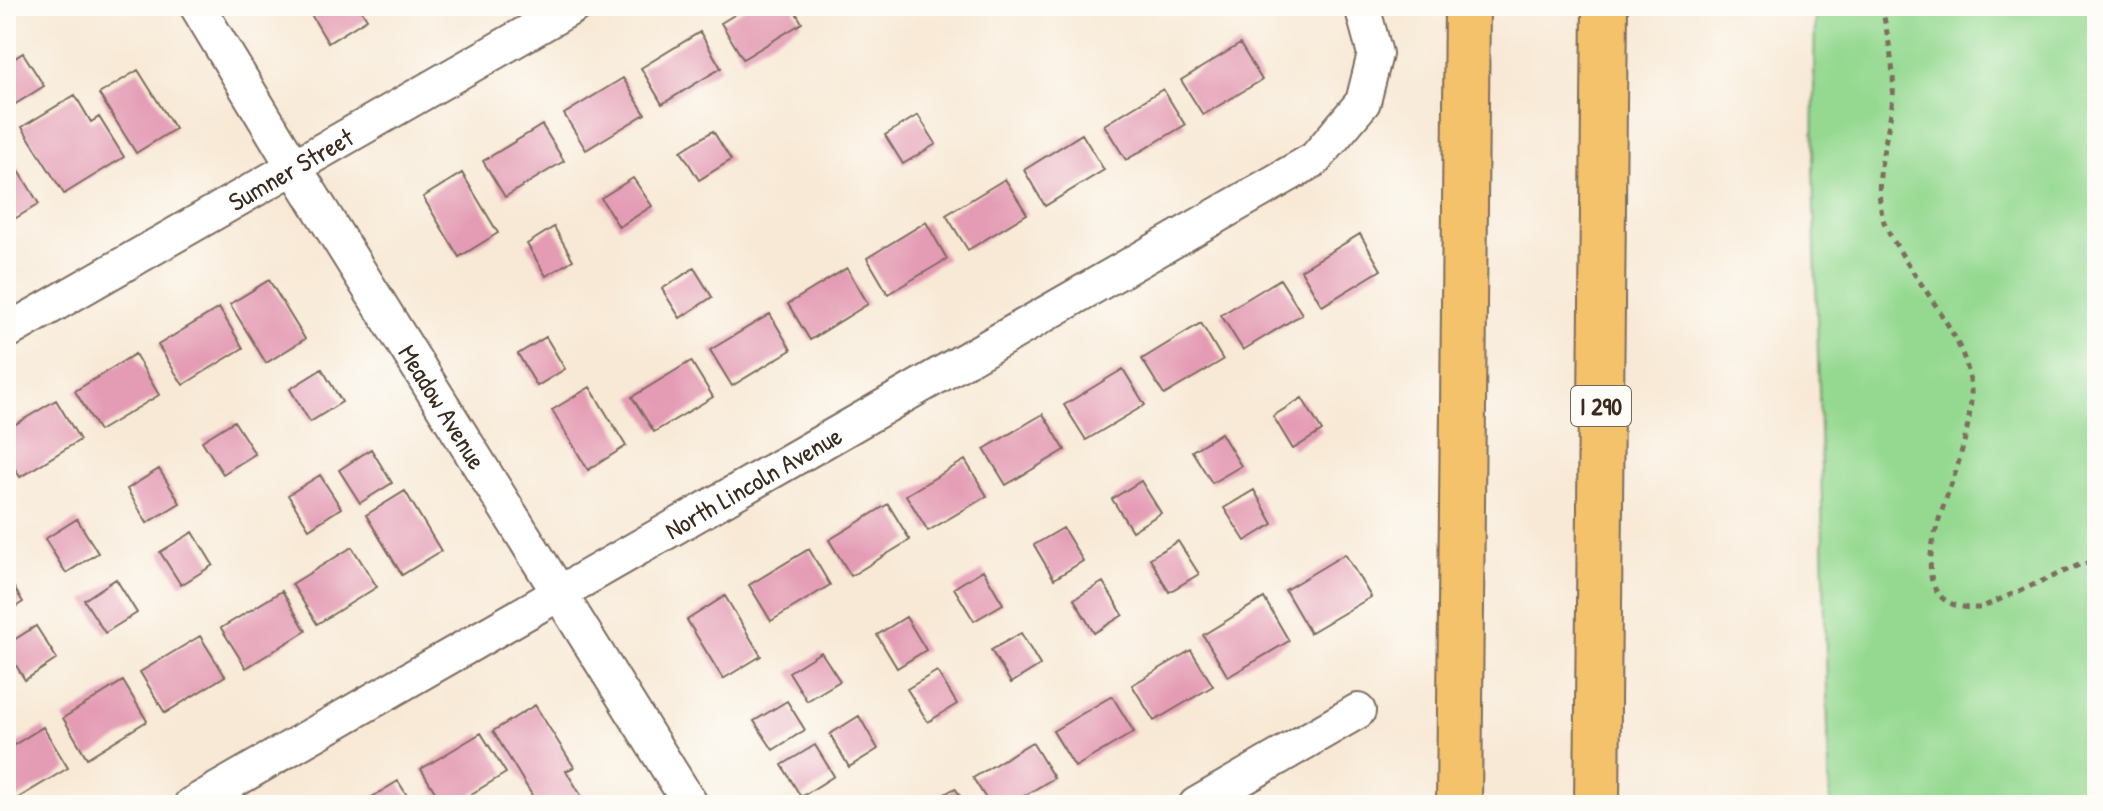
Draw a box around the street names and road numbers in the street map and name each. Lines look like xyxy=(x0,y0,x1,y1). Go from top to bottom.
street label: Sumner Street xyxy=(222,118,360,218)
street label: Meadow Avenue xyxy=(391,337,495,475)
road number: I 290 xyxy=(1571,386,1631,426)
street label: North Lincoln Avenue xyxy=(658,417,848,547)

